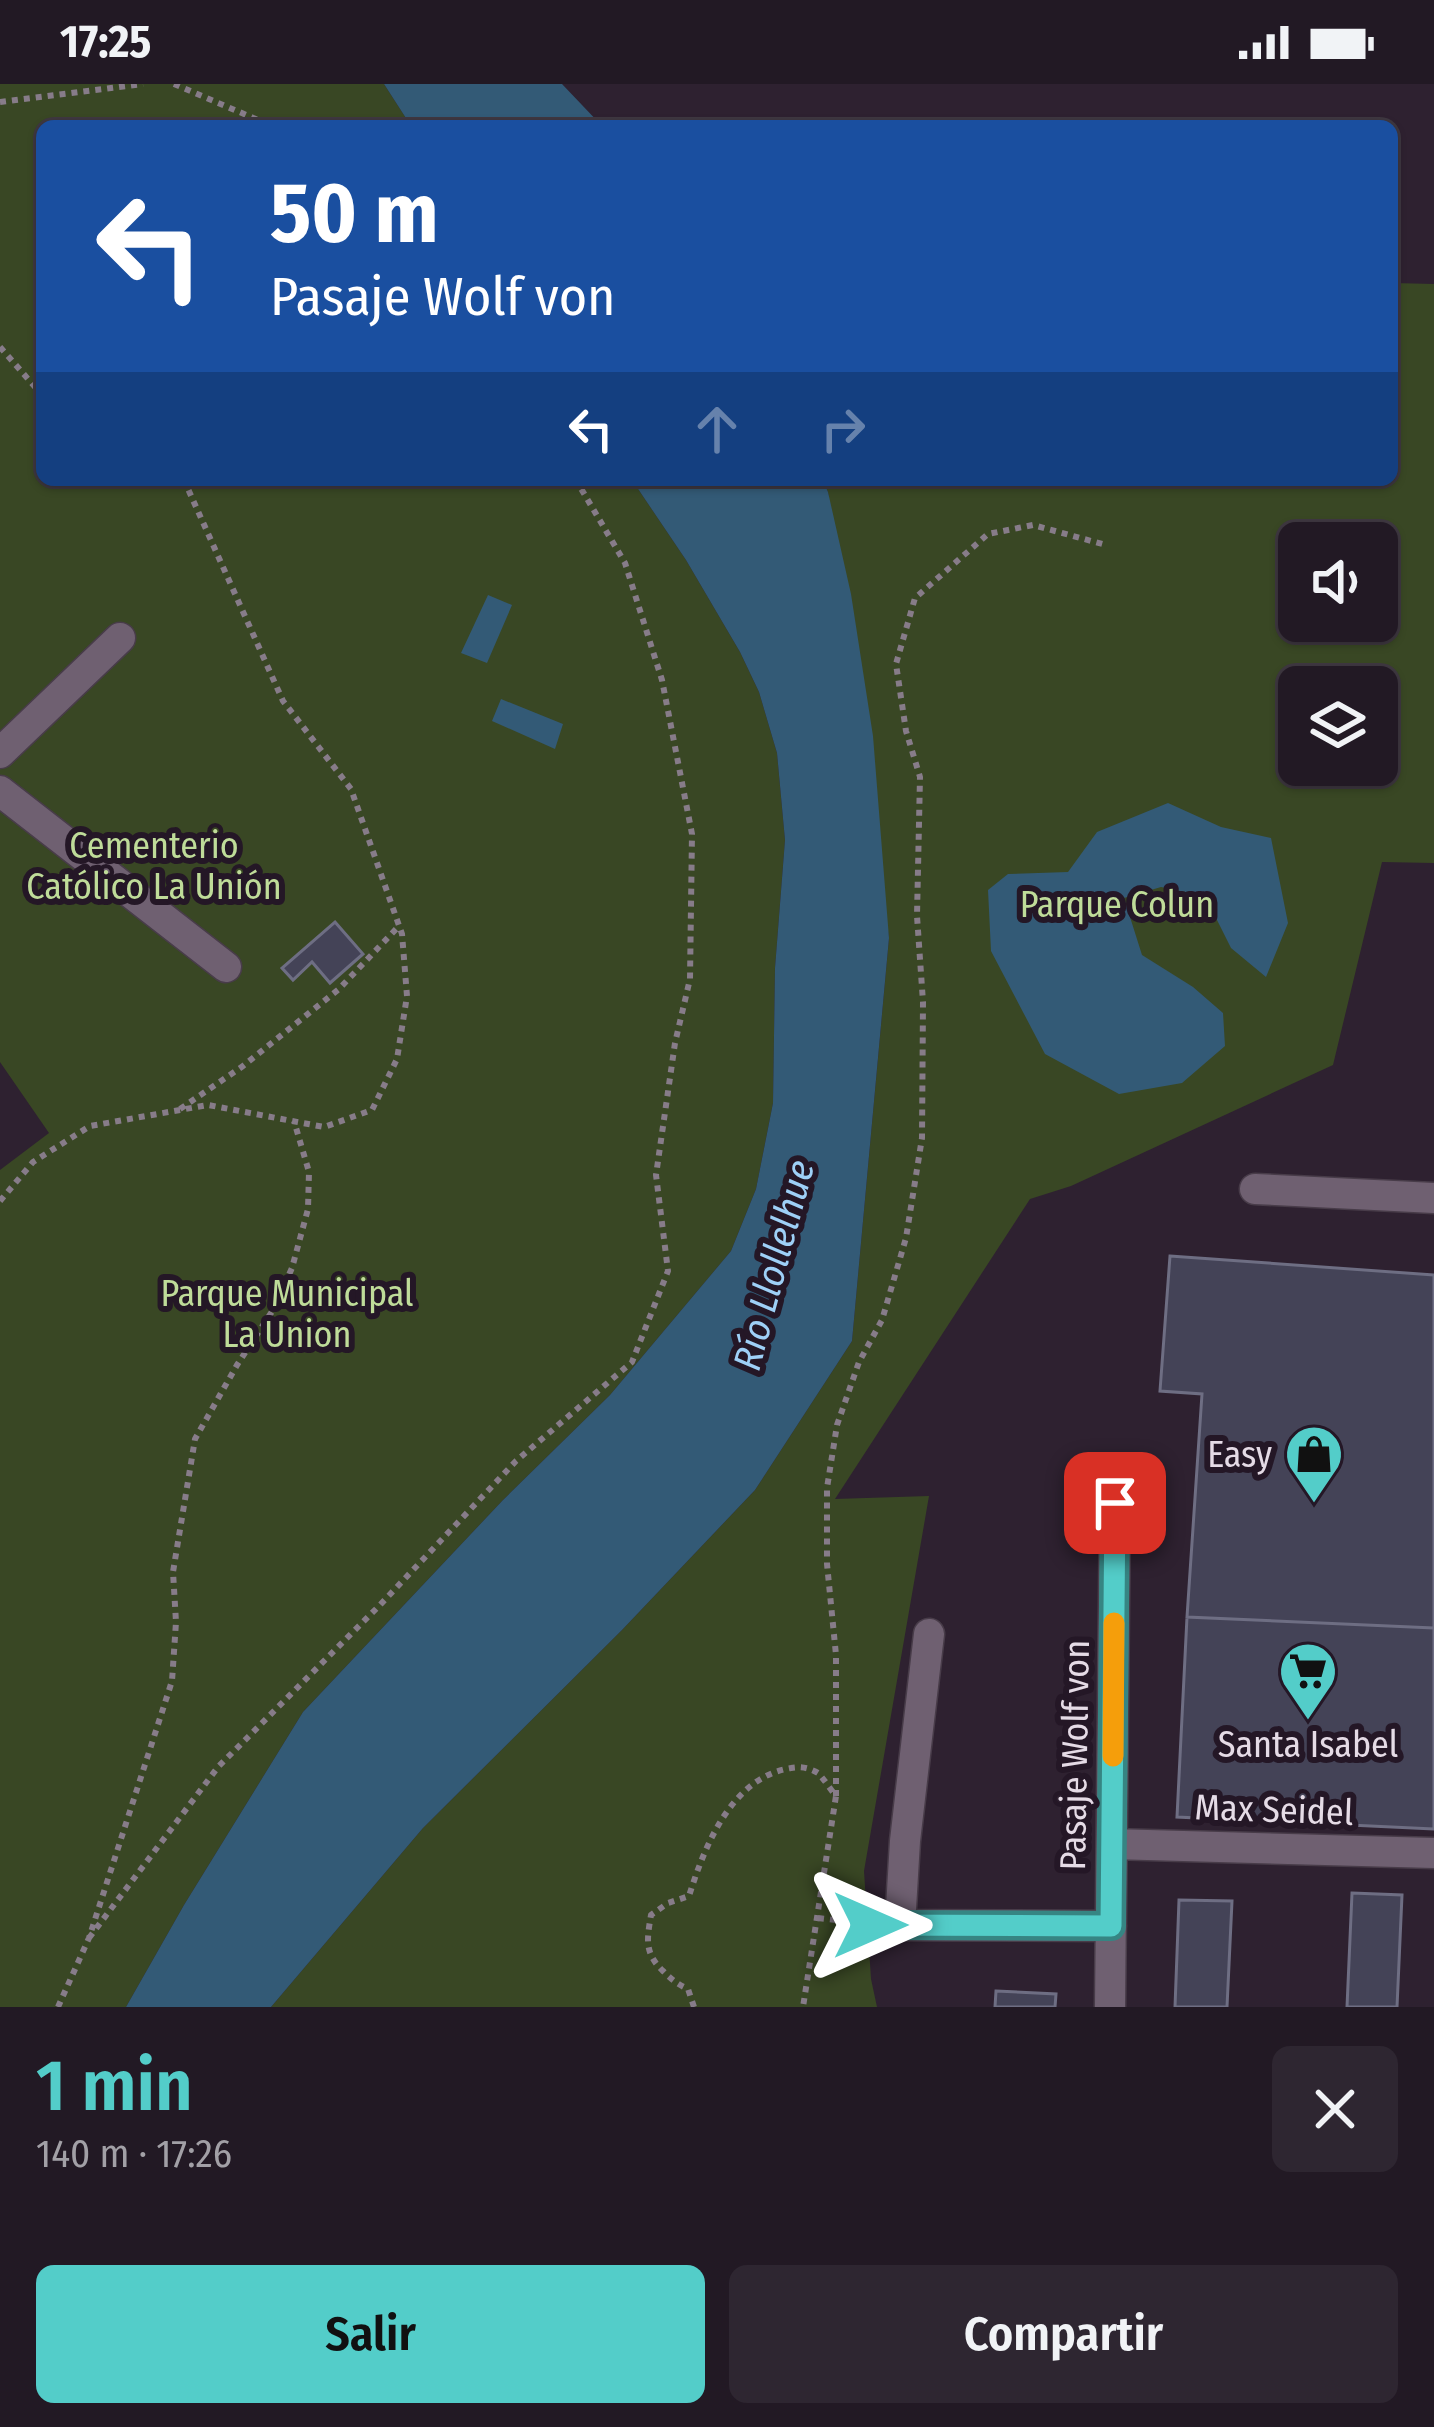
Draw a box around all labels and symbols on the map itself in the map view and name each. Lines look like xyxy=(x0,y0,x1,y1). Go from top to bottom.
park label: Cementerio Católico La Unión xyxy=(26,824,282,909)
park label: Parque Colun xyxy=(1020,883,1214,927)
water label: Río Llollelhue xyxy=(724,1155,824,1375)
park label: Parque Municipal La Union xyxy=(160,1272,414,1357)
shop icon: Easy xyxy=(1283,1423,1345,1505)
place label: Easy xyxy=(1207,1433,1272,1477)
pin xyxy=(1064,1452,1166,1554)
street label: Pasaje Wolf von xyxy=(1051,1639,1099,1871)
supermarket icon: Santa Isabel xyxy=(1277,1640,1339,1722)
place label: Santa Isabel xyxy=(1218,1723,1398,1767)
street label: Max Seidel xyxy=(1194,1785,1354,1835)
position arrow xyxy=(807,1862,933,1988)

